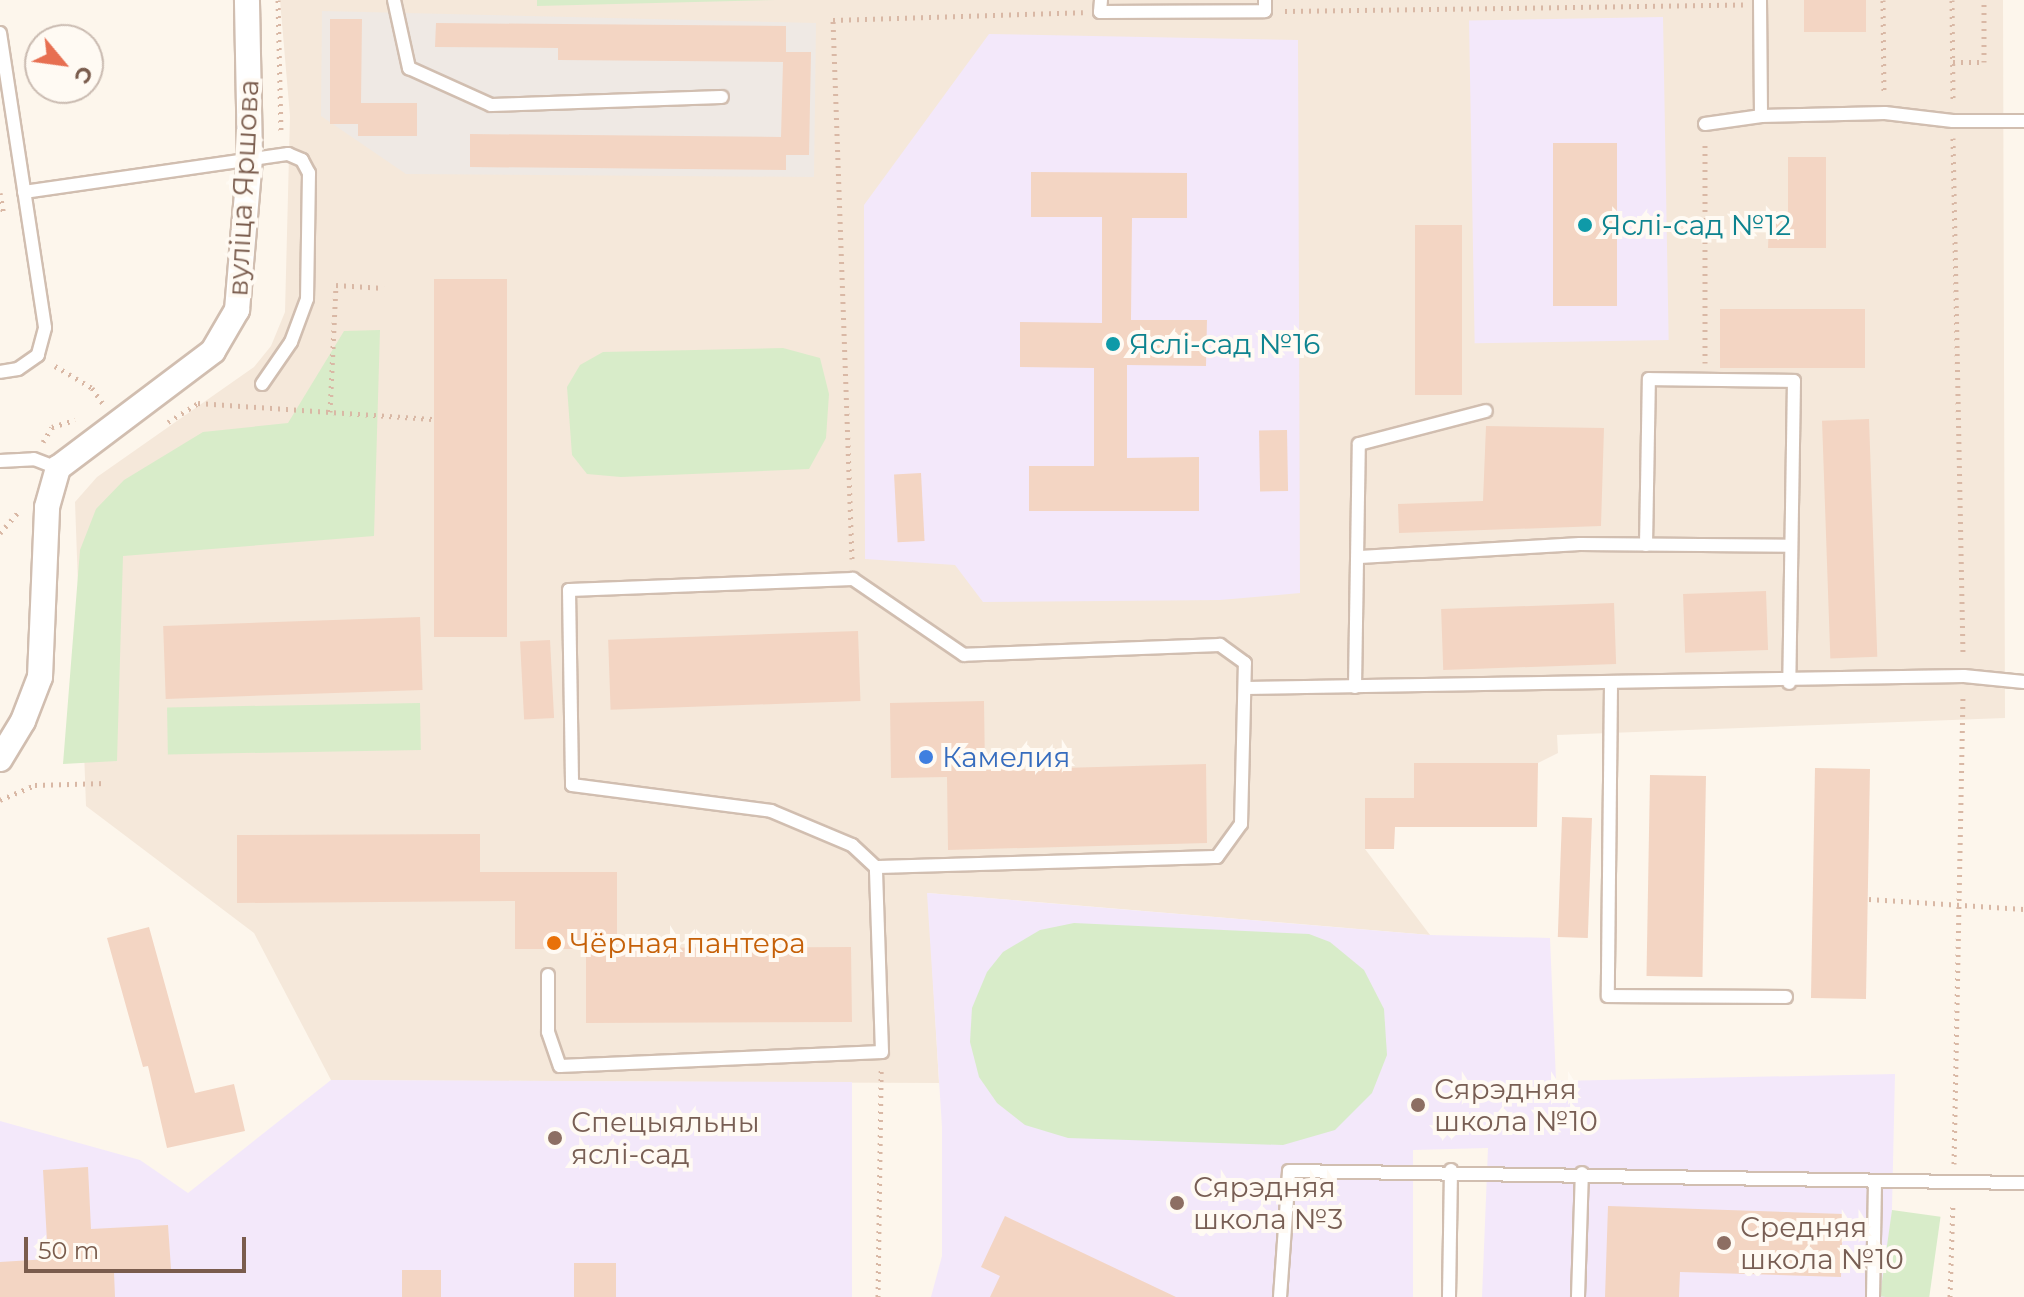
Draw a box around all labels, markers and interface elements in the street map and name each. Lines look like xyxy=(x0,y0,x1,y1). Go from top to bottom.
north arrow xyxy=(24,24,104,104)
text: С xyxy=(68,61,99,88)
street label: вуліца Яршова xyxy=(221,79,265,297)
place label: Яслі-сад №12 xyxy=(1601,208,1791,242)
marker: Яслі-сад №12 xyxy=(1576,216,1594,234)
place label: Яслі-сад №16 xyxy=(1129,327,1320,361)
marker: Яслі-сад №16 xyxy=(1104,335,1122,353)
place label: Камелия xyxy=(942,740,1071,774)
marker: Камелия xyxy=(917,748,935,766)
place label: Чёрная пантера xyxy=(570,926,805,960)
marker: Чёрная пантера xyxy=(545,934,563,952)
place label: Сярэдняя школа №10 xyxy=(1434,1072,1598,1138)
marker: Сярэдняя школа №10 xyxy=(1409,1096,1427,1114)
place label: Спецыяльны яслі-сад xyxy=(571,1105,760,1171)
marker: Спецыяльны яслі-сад xyxy=(546,1129,564,1147)
place label: Сярэдняя школа №3 xyxy=(1193,1170,1343,1236)
marker: Сярэдняя школа №3 xyxy=(1168,1194,1186,1212)
place label: Средняя школа №10 xyxy=(1740,1210,1904,1276)
scale bar xyxy=(28,1221,250,1271)
marker: Средняя школа №10 xyxy=(1715,1234,1733,1252)
text: 50 m xyxy=(38,1236,99,1265)

